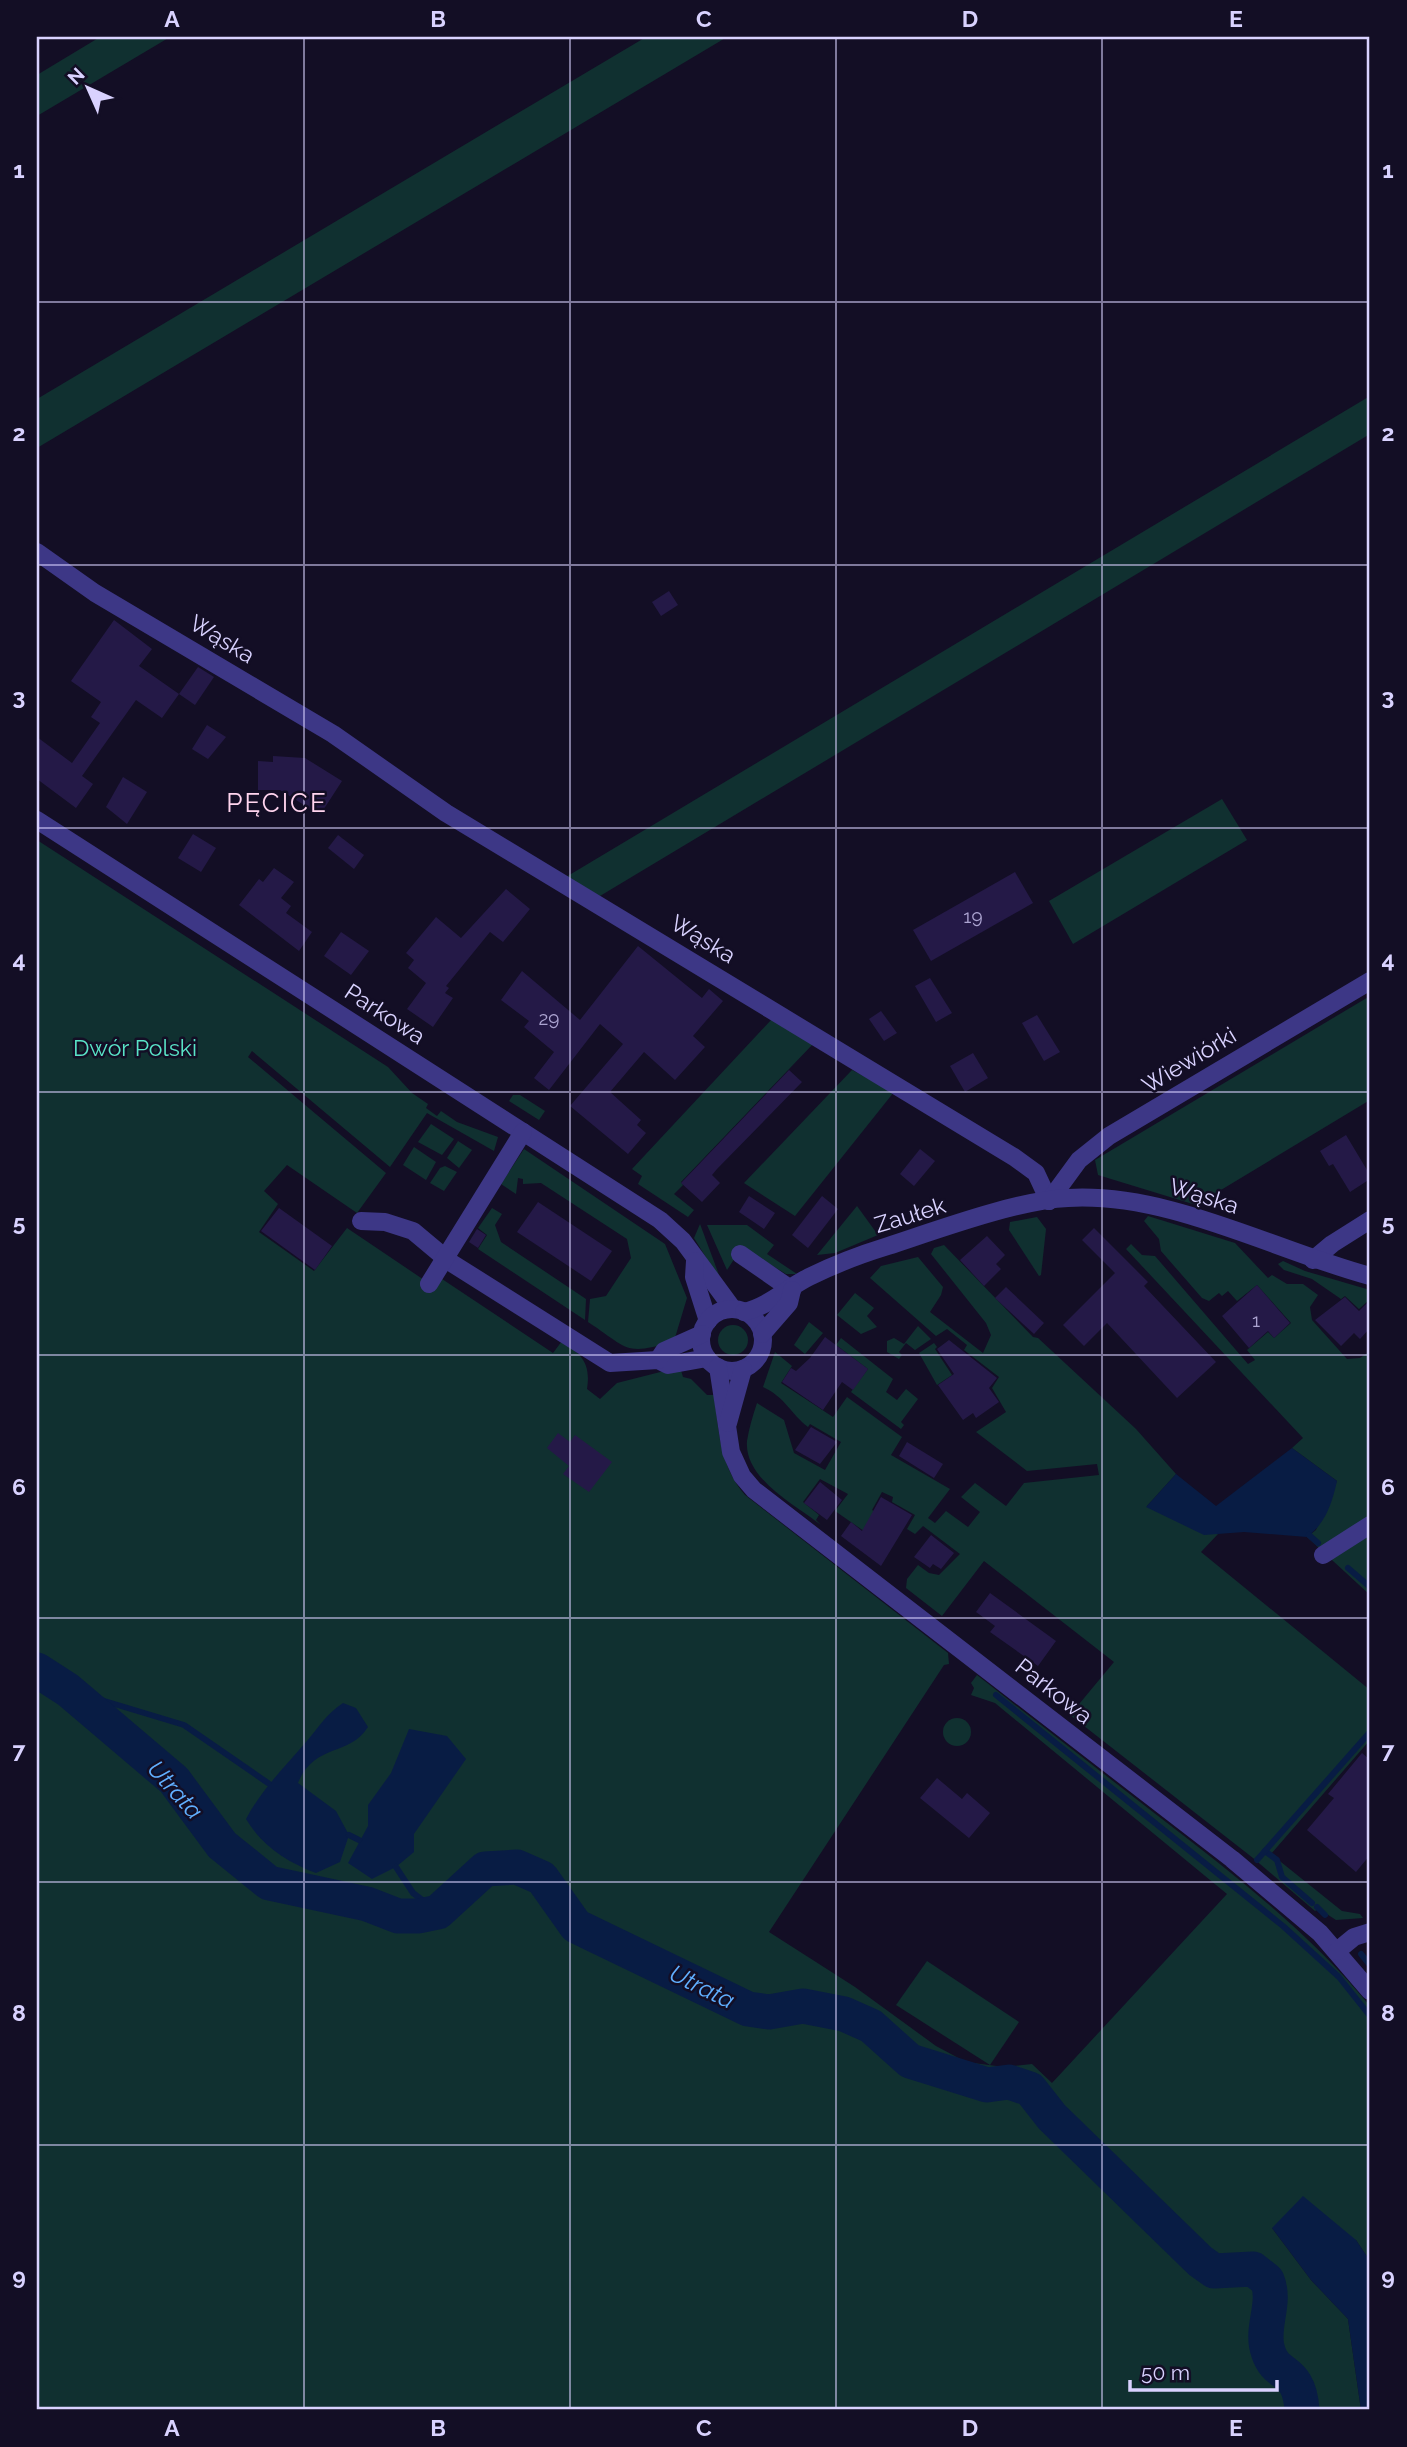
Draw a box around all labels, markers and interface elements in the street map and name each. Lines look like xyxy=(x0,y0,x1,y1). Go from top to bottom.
text: A xyxy=(164,5,180,32)
text: B xyxy=(430,5,446,32)
text: C xyxy=(696,5,712,32)
text: D xyxy=(962,5,978,32)
text: E xyxy=(1229,5,1243,32)
north arrow xyxy=(52,52,122,122)
text: N xyxy=(63,63,89,89)
text: 1 xyxy=(13,156,25,183)
text: 1 xyxy=(1382,156,1394,183)
text: 2 xyxy=(13,419,25,446)
text: 2 xyxy=(1382,419,1394,446)
street label: Wąska xyxy=(185,609,260,668)
text: 3 xyxy=(13,683,25,710)
text: 3 xyxy=(1382,683,1394,710)
district label: PĘCICE xyxy=(226,788,328,818)
house number: 19 xyxy=(963,905,983,927)
street label: Wąska xyxy=(666,909,741,968)
text: 4 xyxy=(12,946,26,973)
text: 4 xyxy=(1381,946,1395,973)
street label: Parkowa xyxy=(340,978,431,1050)
house number: 29 xyxy=(538,1007,560,1029)
street label: Wiewiórki xyxy=(1137,1021,1241,1098)
park label: Dwór Polski xyxy=(73,1034,197,1061)
street label: Wąska xyxy=(1166,1172,1242,1219)
street label: Zaułek xyxy=(871,1191,949,1238)
text: 5 xyxy=(13,1209,26,1236)
text: 5 xyxy=(1382,1209,1395,1236)
house number: 1 xyxy=(1252,1309,1260,1331)
text: 6 xyxy=(12,1473,26,1500)
text: 6 xyxy=(1381,1473,1395,1500)
street label: Parkowa xyxy=(1010,1652,1098,1729)
text: 7 xyxy=(13,1736,26,1763)
text: 7 xyxy=(1382,1736,1395,1763)
water label: Utrata xyxy=(141,1754,209,1825)
water label: Utrata xyxy=(665,1958,740,2015)
text: 8 xyxy=(12,1999,26,2026)
text: 8 xyxy=(1381,1999,1395,2026)
text: 9 xyxy=(12,2263,26,2290)
text: 9 xyxy=(1381,2263,1395,2290)
scale bar xyxy=(1130,2349,1278,2393)
text: 50 m xyxy=(1141,2360,1190,2385)
text: A xyxy=(164,2414,180,2441)
text: B xyxy=(430,2414,446,2441)
text: C xyxy=(696,2414,712,2441)
text: D xyxy=(962,2414,978,2441)
text: E xyxy=(1229,2414,1243,2441)

